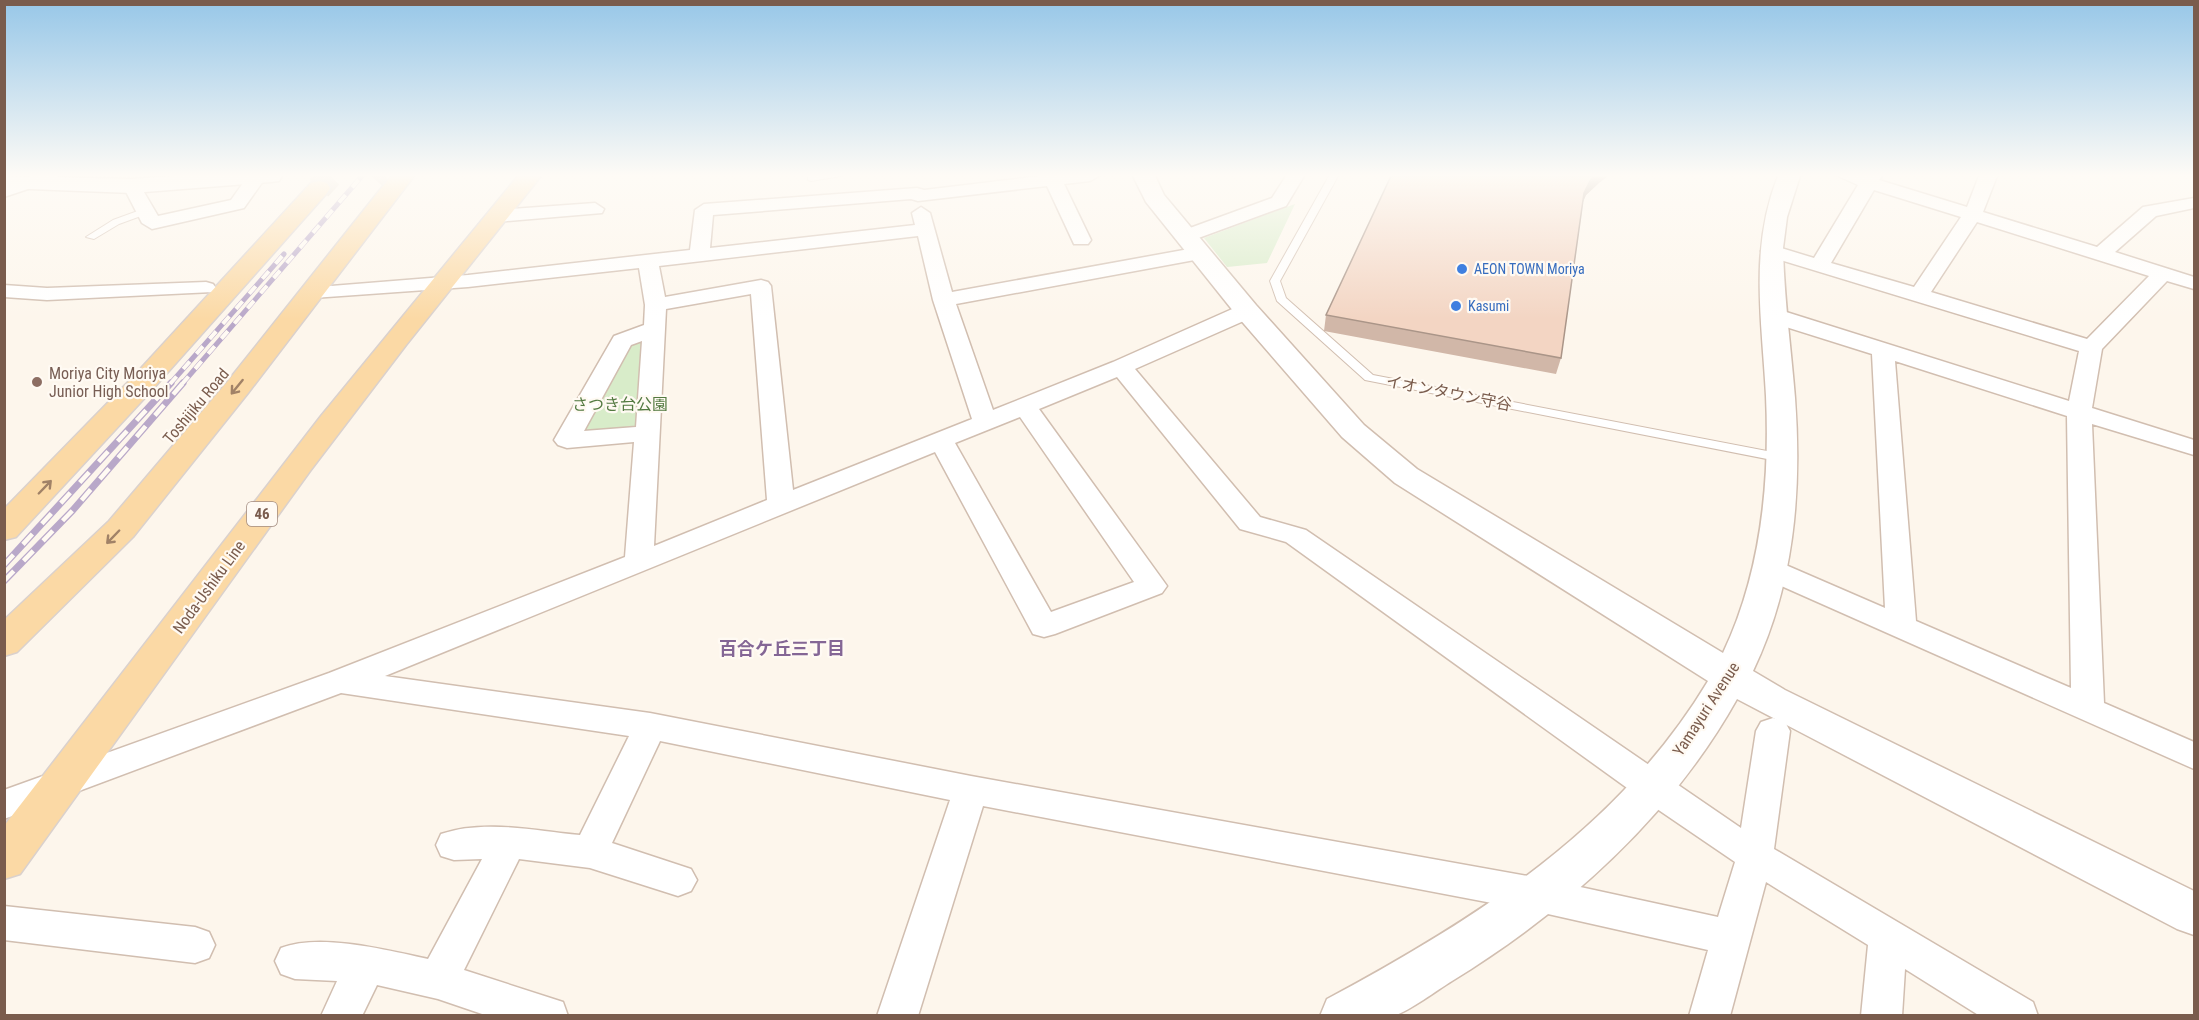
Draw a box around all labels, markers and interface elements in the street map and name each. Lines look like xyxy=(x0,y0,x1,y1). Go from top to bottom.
place label: AEON TOWN Moriya xyxy=(1474,261,1585,277)
marker: AEON TOWN Moriya xyxy=(1455,262,1469,276)
place label: Kasumi xyxy=(1468,298,1509,314)
marker: Kasumi xyxy=(1449,299,1463,313)
place label: Moriya City Moriya Junior High School xyxy=(49,364,169,401)
street label: Toshijiku Road xyxy=(159,365,233,447)
street label: イオンタウン守谷 xyxy=(1384,371,1514,415)
marker: Moriya City Moriya Junior High School xyxy=(30,375,44,389)
one-way arrow xyxy=(231,379,244,395)
park label: さつき台公園 xyxy=(572,395,668,414)
one-way arrow xyxy=(38,479,52,494)
road number: 46 xyxy=(247,502,277,526)
one-way arrow xyxy=(105,530,120,545)
street label: Noda-Ushiku Line xyxy=(169,537,249,637)
district label: 百合ケ丘三丁目 xyxy=(719,638,845,659)
street label: Yamayuri Avenue xyxy=(1669,659,1743,759)

